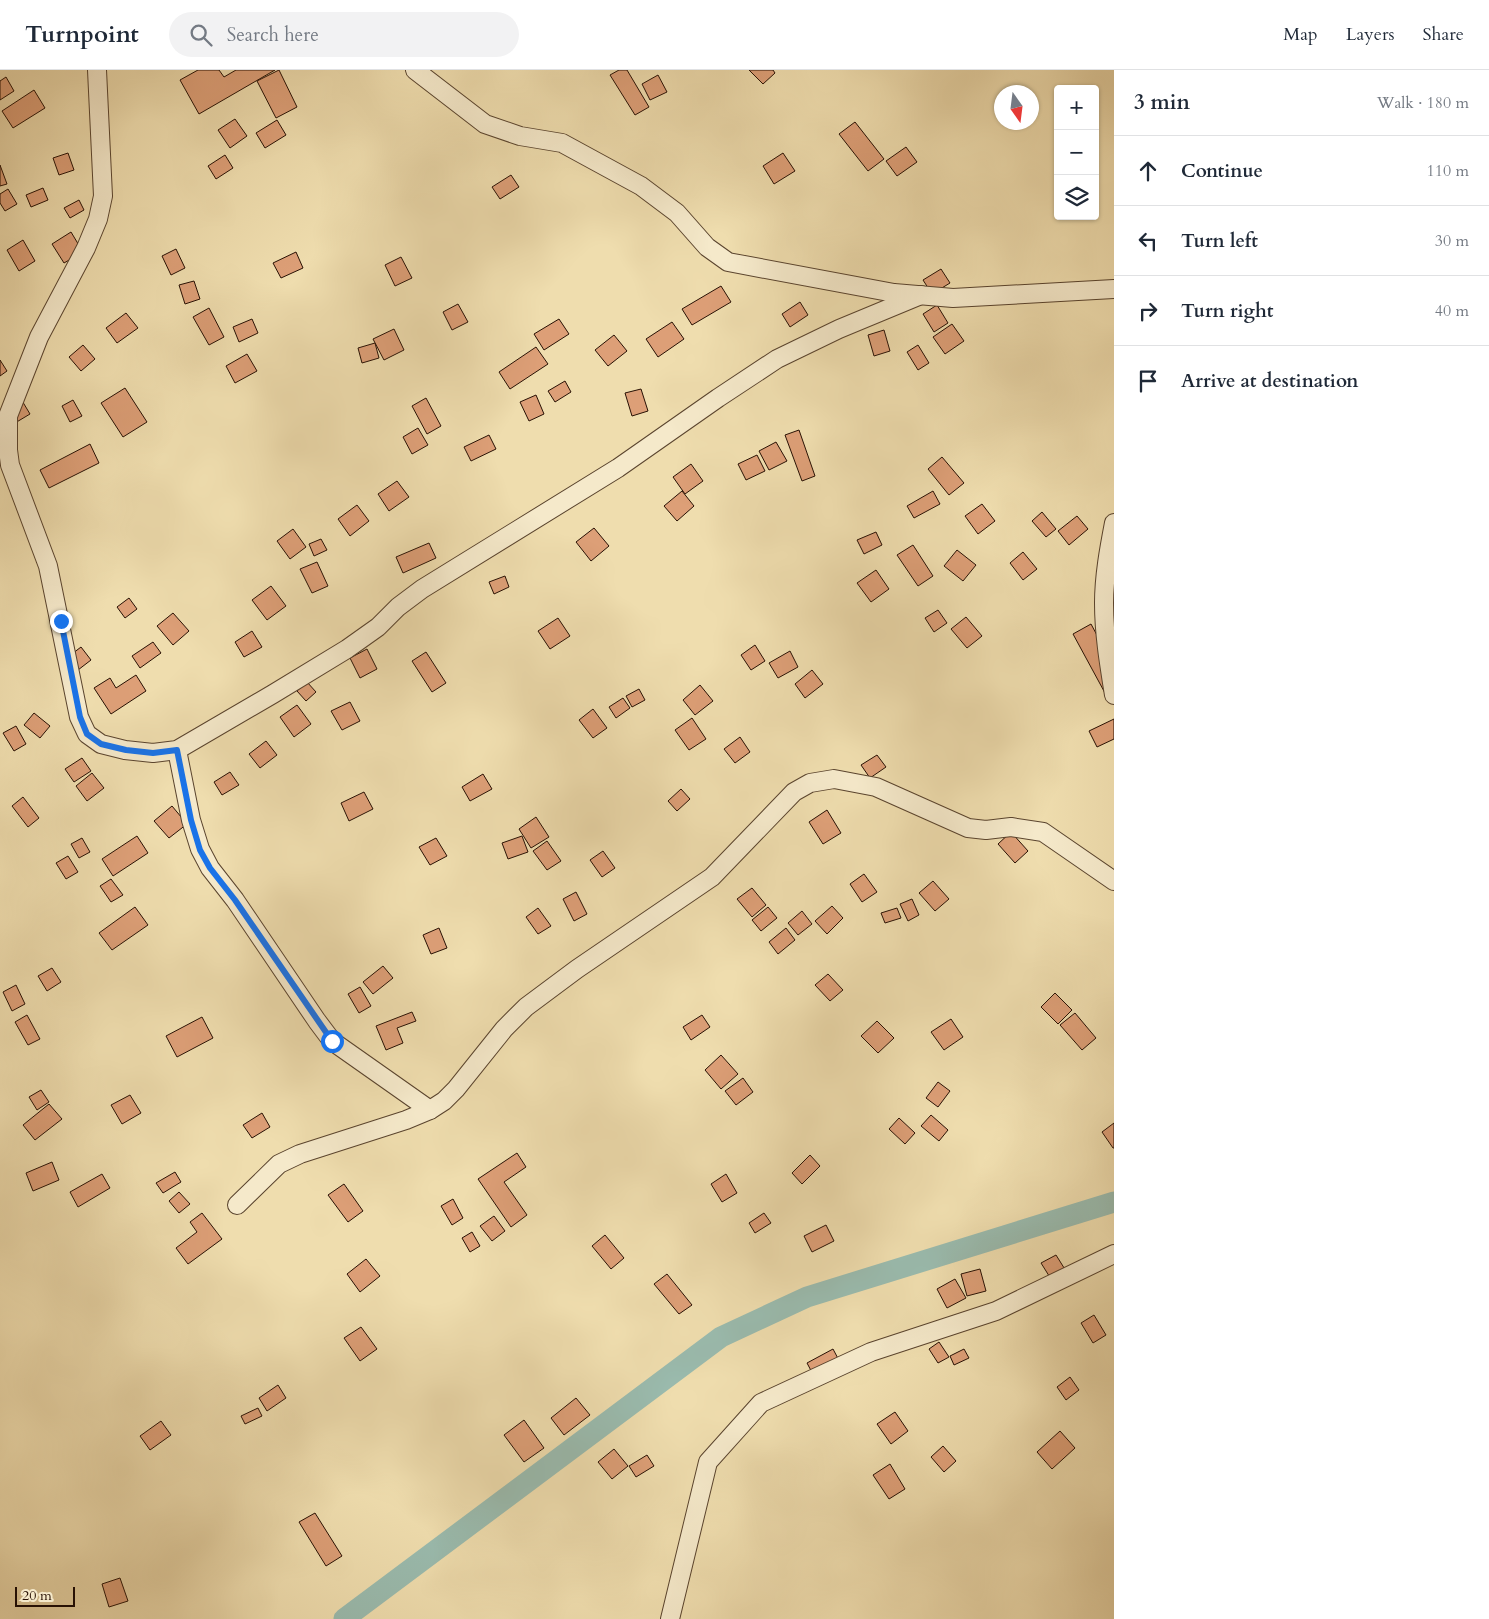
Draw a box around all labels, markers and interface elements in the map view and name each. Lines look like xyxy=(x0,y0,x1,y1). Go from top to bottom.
search box xyxy=(169,12,519,57)
text: Turnpoint xyxy=(25,18,139,51)
icon: search xyxy=(187,21,215,49)
text: Search here xyxy=(227,22,319,48)
text: Map xyxy=(1283,22,1318,47)
text: Layers xyxy=(1346,22,1395,47)
text: Share xyxy=(1423,22,1464,47)
north arrow xyxy=(994,85,1039,130)
map controls xyxy=(1054,85,1099,220)
button: + xyxy=(1054,85,1099,130)
text: 3 min xyxy=(1134,88,1190,117)
text: Walk · 180 m xyxy=(1377,92,1469,114)
button: − xyxy=(1054,130,1099,175)
icon: ahead xyxy=(1134,157,1162,185)
text: Continue xyxy=(1181,158,1263,184)
text: 110 m xyxy=(1427,160,1469,182)
button: layers xyxy=(1054,175,1099,220)
icon: left xyxy=(1134,227,1162,255)
text: Turn left xyxy=(1181,228,1258,254)
text: 30 m xyxy=(1435,230,1469,252)
icon: right xyxy=(1134,297,1162,325)
text: Turn right xyxy=(1181,298,1273,324)
text: 40 m xyxy=(1435,300,1469,322)
icon: arrive xyxy=(1134,367,1162,395)
text: Arrive at destination xyxy=(1181,368,1358,394)
route end xyxy=(50,610,73,633)
route start xyxy=(321,1030,344,1053)
scale bar xyxy=(15,1584,75,1607)
text: 20 m xyxy=(22,1586,52,1605)

